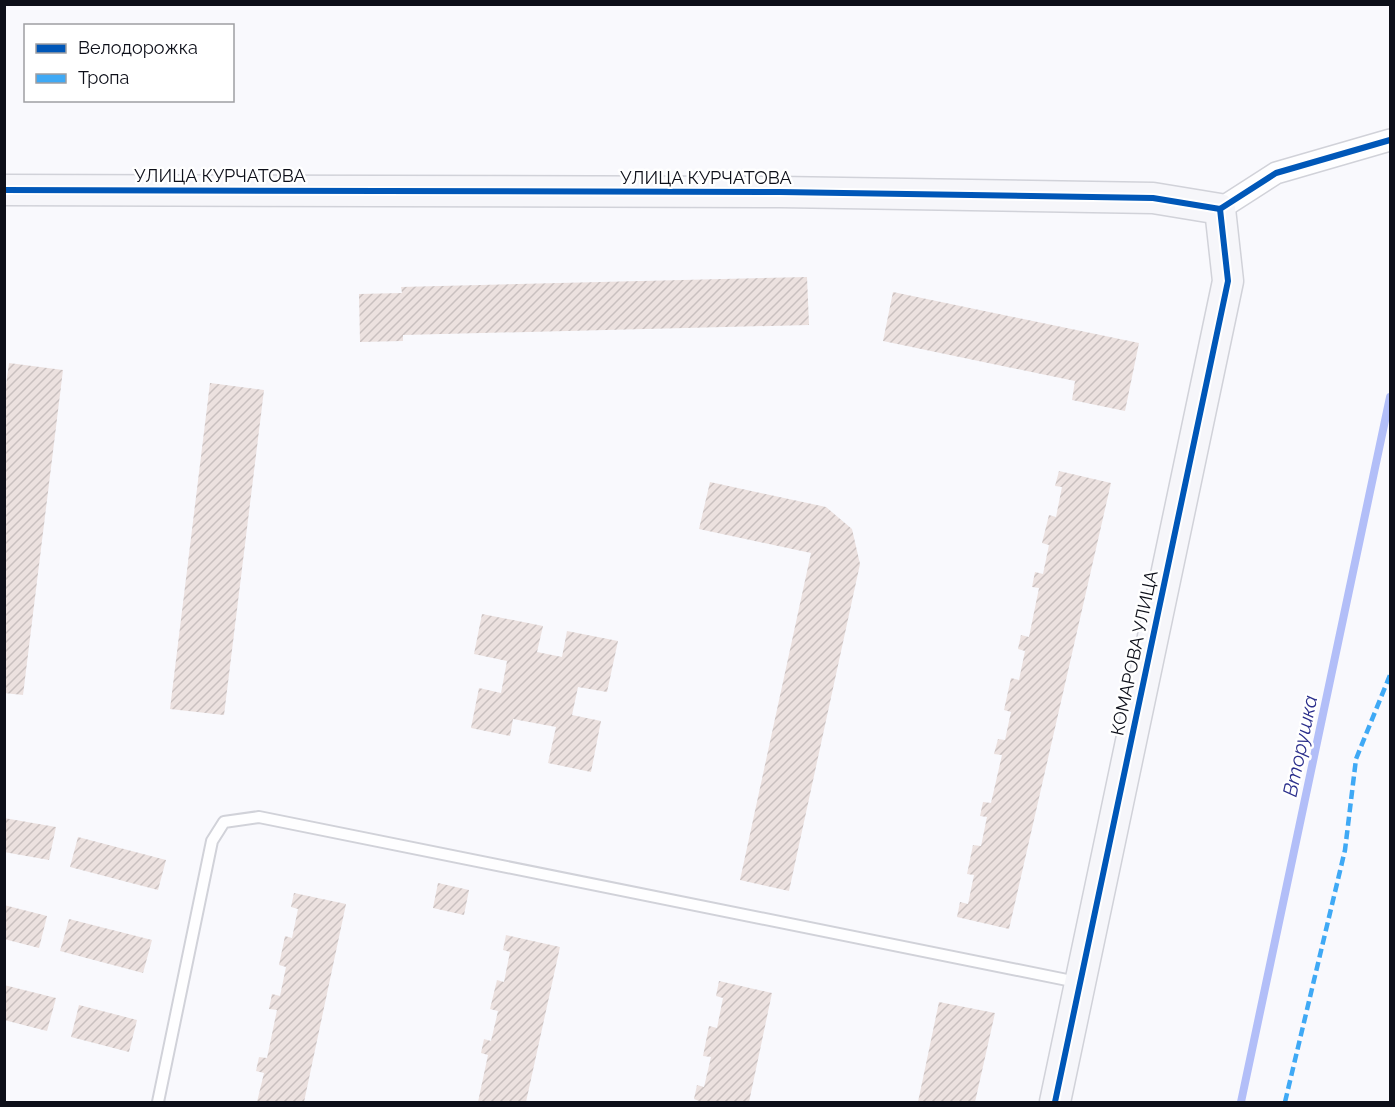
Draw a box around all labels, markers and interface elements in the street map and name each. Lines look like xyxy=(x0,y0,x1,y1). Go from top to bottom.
legend xyxy=(24,24,234,102)
text: Велодорожка xyxy=(78,37,198,58)
text: Тропа xyxy=(78,67,129,88)
street label: УЛИЦА КУРЧАТОВА xyxy=(134,165,306,186)
street label: УЛИЦА КУРЧАТОВА xyxy=(620,167,792,188)
street label: КОМАРОВА УЛИЦА xyxy=(1106,569,1162,737)
water label: Вторушка xyxy=(1278,693,1322,799)

